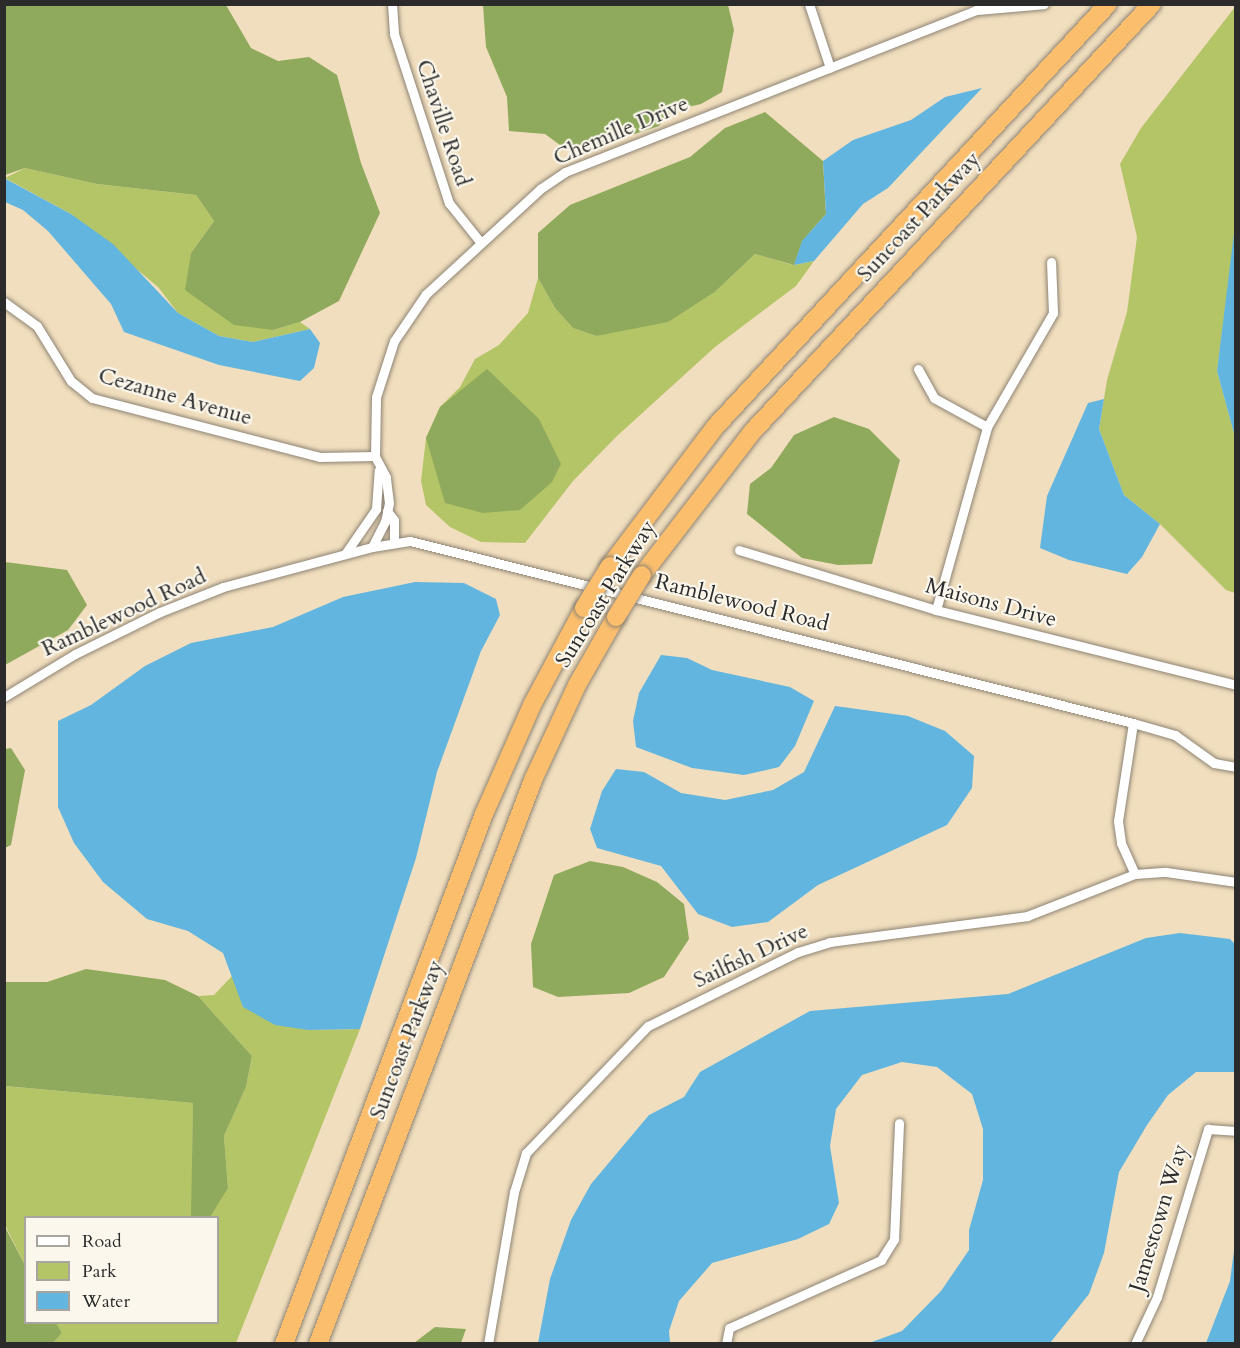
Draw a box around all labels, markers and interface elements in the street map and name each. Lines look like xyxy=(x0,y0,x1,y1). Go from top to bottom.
street label: Chaville Road xyxy=(410,57,476,189)
street label: Chemille Drive xyxy=(550,91,692,171)
street label: Suncoast Parkway xyxy=(852,146,986,288)
street label: Cezanne Avenue xyxy=(95,362,255,432)
street label: Suncoast Parkway xyxy=(550,516,662,672)
street label: Ramblewood Road xyxy=(38,563,210,663)
street label: Ramblewood Road xyxy=(652,569,832,637)
street label: Maisons Drive xyxy=(923,573,1059,633)
street label: Sailfish Drive xyxy=(690,918,812,994)
street label: Suncoast Parkway xyxy=(365,957,449,1123)
street label: Jamestown Way xyxy=(1124,1141,1194,1295)
legend xyxy=(24,1216,219,1324)
text: Road xyxy=(82,1229,122,1254)
text: Park xyxy=(82,1259,117,1284)
text: Water xyxy=(82,1289,130,1314)

